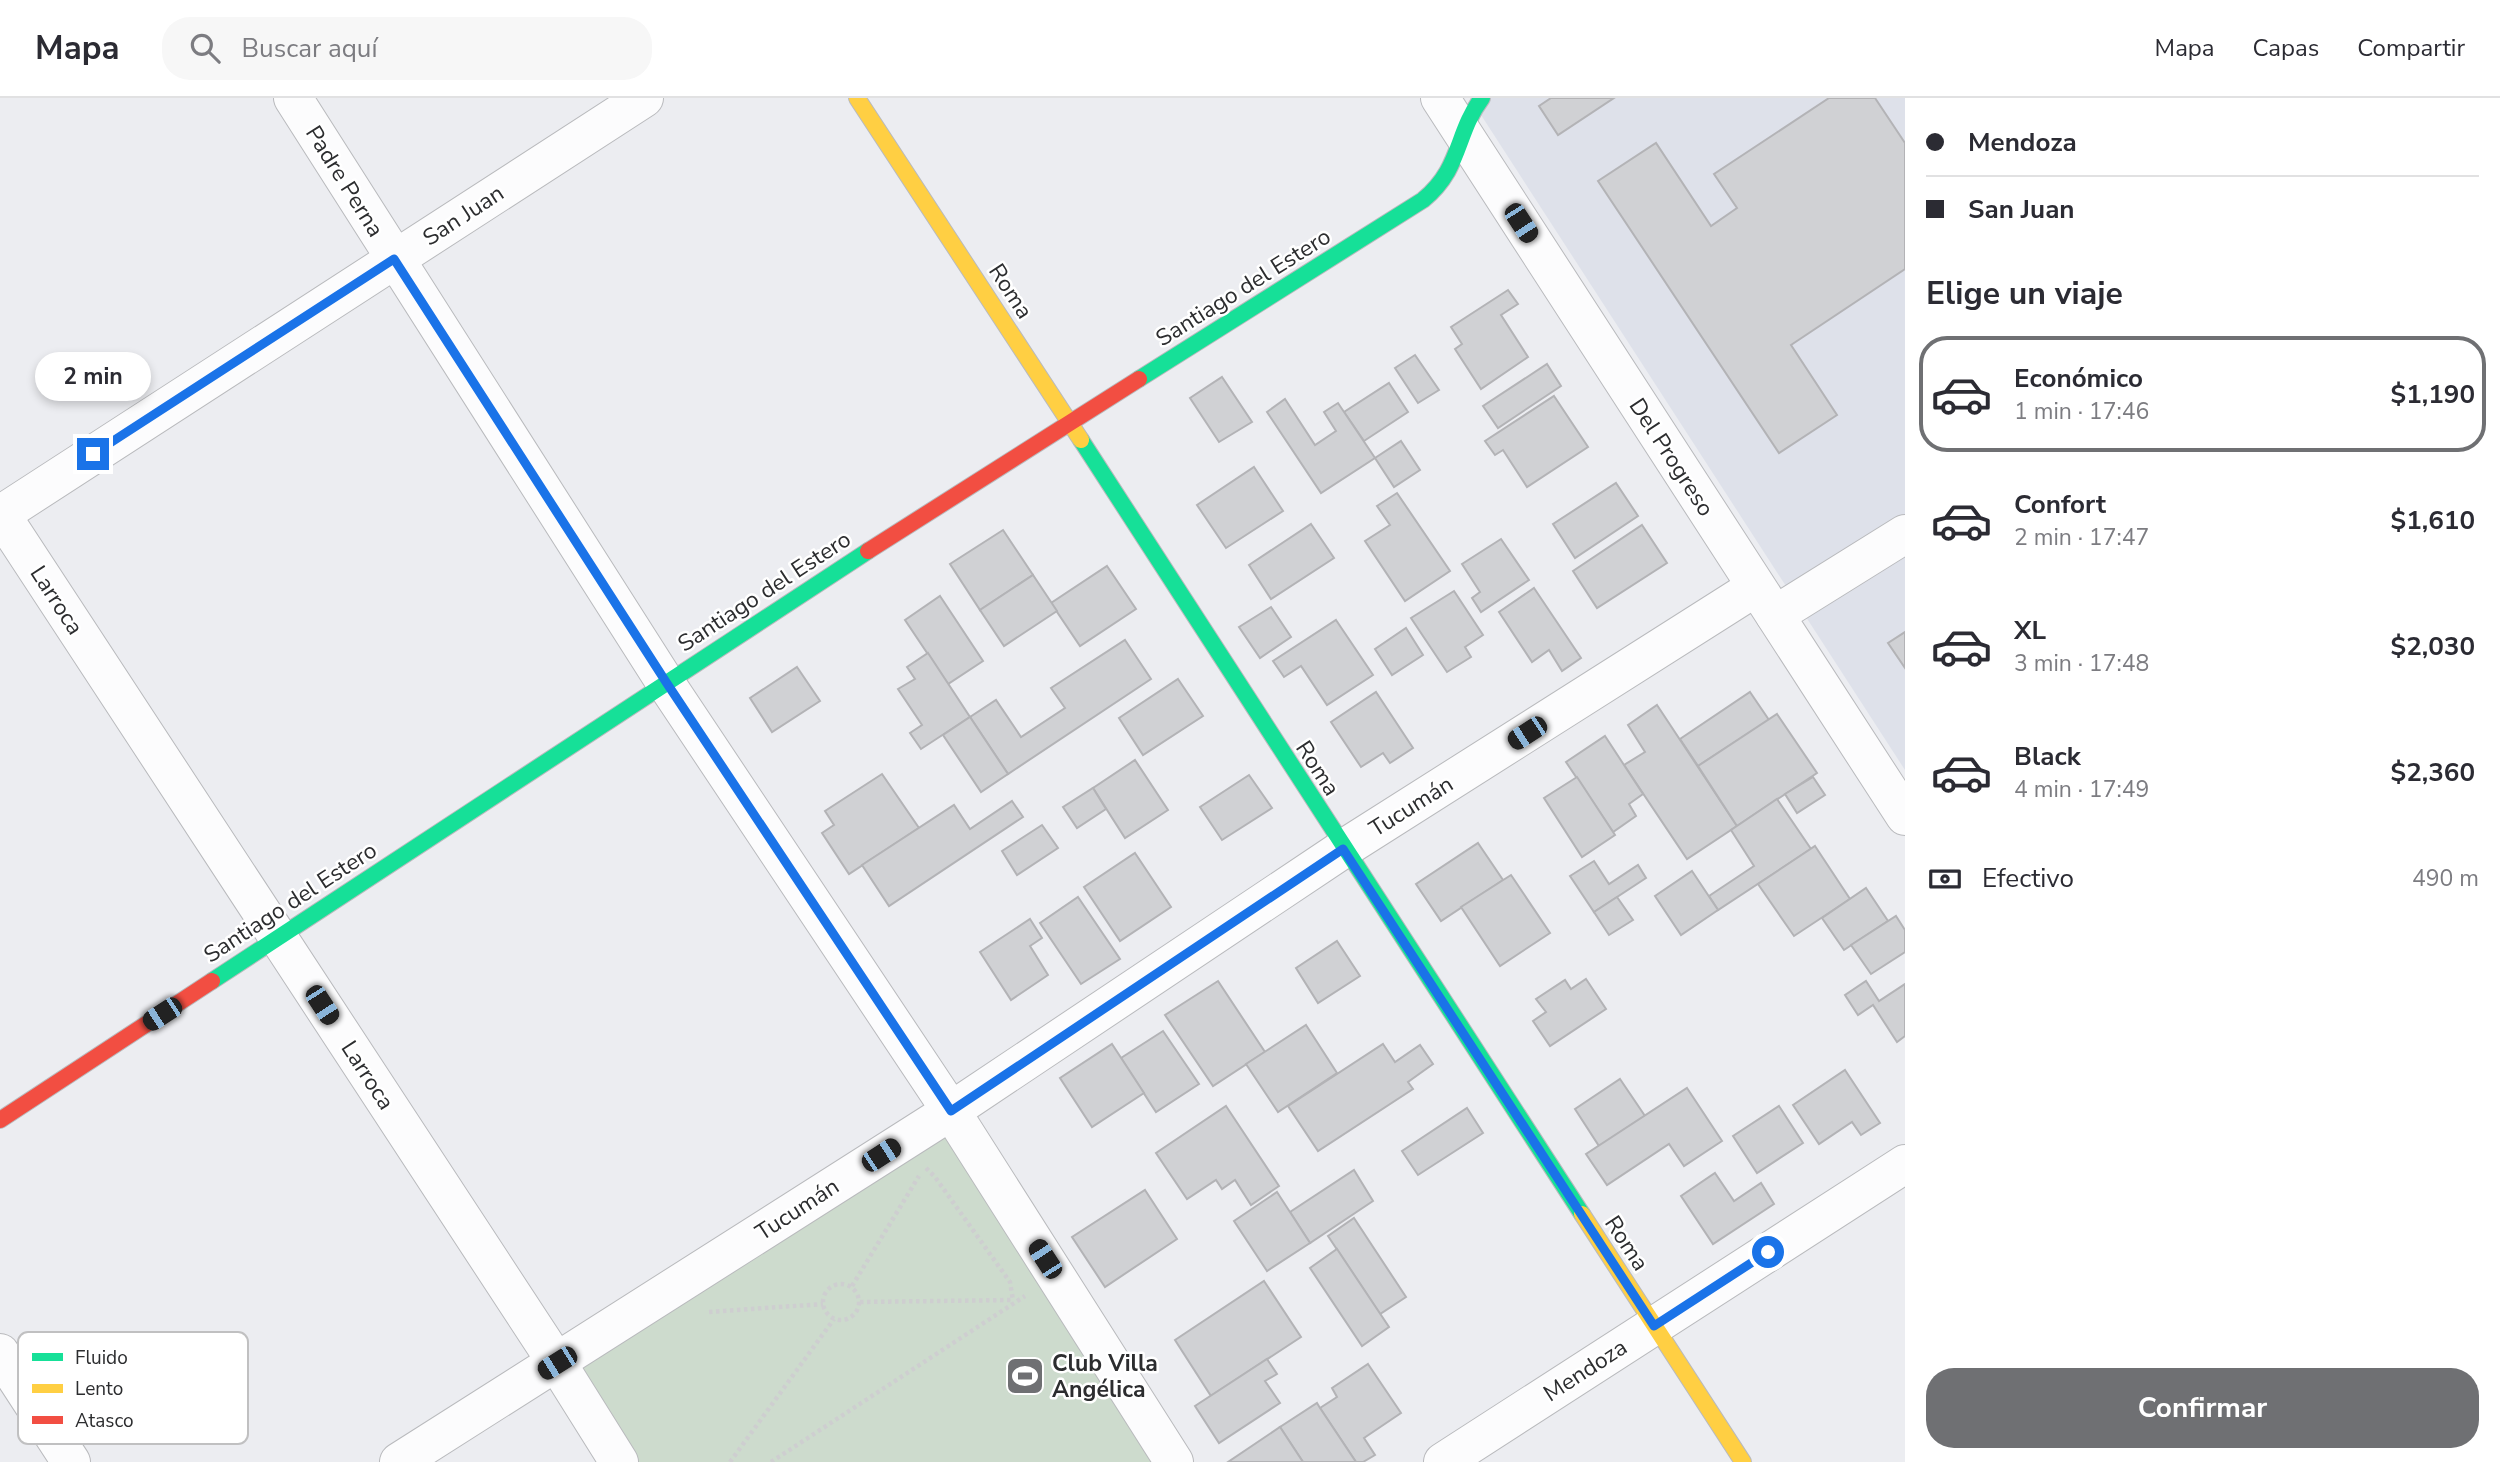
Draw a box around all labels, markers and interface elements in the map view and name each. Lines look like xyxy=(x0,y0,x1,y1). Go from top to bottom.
search box xyxy=(162,17,652,80)
text: Mapa xyxy=(35,26,120,71)
icon: search xyxy=(186,29,224,67)
text: Buscar aquí xyxy=(242,31,377,66)
text: Mapa xyxy=(2155,32,2215,64)
text: Capas xyxy=(2253,32,2319,64)
text: Compartir xyxy=(2357,32,2465,64)
street label: Padre Perna xyxy=(298,120,391,243)
text: Mendoza xyxy=(1968,125,2077,160)
street label: San Juan xyxy=(417,178,510,253)
text: San Juan xyxy=(1968,192,2075,227)
car xyxy=(1501,200,1542,246)
street label: Santiago del Estero xyxy=(1150,221,1337,354)
street label: Roma xyxy=(981,258,1040,325)
text: Elige un viaje xyxy=(1926,272,2123,315)
callout: 2 min xyxy=(35,352,151,402)
text: 2 min xyxy=(63,361,123,392)
text: Económico xyxy=(2014,361,2143,396)
icon: car xyxy=(1930,363,1993,426)
text: $1,190 xyxy=(2391,377,2475,412)
street label: Del Progreso xyxy=(1622,392,1721,522)
text: 1 min · 17:46 xyxy=(2014,396,2149,427)
route end xyxy=(77,438,109,470)
text: Confort xyxy=(2014,487,2106,522)
icon: car xyxy=(1930,489,1993,552)
text: $1,610 xyxy=(2391,503,2475,538)
text: 2 min · 17:47 xyxy=(2014,522,2149,553)
street label: Santiago del Estero xyxy=(672,524,857,659)
street label: Larroca xyxy=(23,560,90,641)
text: XL xyxy=(2014,613,2046,648)
icon: car xyxy=(1930,615,1993,678)
text: $2,030 xyxy=(2391,629,2475,664)
text: 3 min · 17:48 xyxy=(2014,648,2149,679)
car xyxy=(1504,713,1551,753)
street label: Roma xyxy=(1288,735,1347,802)
text: Black xyxy=(2014,739,2081,774)
icon: car xyxy=(1930,741,1993,804)
text: $2,360 xyxy=(2391,755,2475,790)
street label: Tucumán xyxy=(1363,768,1459,844)
text: 4 min · 17:49 xyxy=(2014,774,2149,805)
street label: Santiago del Estero xyxy=(198,835,383,970)
icon: cash xyxy=(1926,860,1964,898)
text: Efectivo xyxy=(1982,861,2074,896)
text: 490 m xyxy=(2412,863,2479,894)
car xyxy=(302,982,343,1028)
car xyxy=(139,994,186,1034)
street label: Larroca xyxy=(334,1035,401,1116)
car xyxy=(858,1135,905,1175)
street label: Tucumán xyxy=(750,1171,845,1248)
street label: Roma xyxy=(1597,1210,1656,1277)
car xyxy=(1025,1236,1066,1282)
route start xyxy=(1752,1236,1784,1268)
legend xyxy=(18,1332,248,1444)
street label: Mendoza xyxy=(1538,1332,1633,1409)
car xyxy=(534,1343,581,1383)
text: Fluido xyxy=(75,1345,128,1371)
place label: Club Villa Angélica xyxy=(1052,1348,1158,1405)
sports icon: Club Villa Angélica xyxy=(1004,1355,1046,1397)
button: Confirmar xyxy=(1926,1368,2479,1448)
text: Lento xyxy=(75,1376,123,1402)
text: Atasco xyxy=(75,1408,134,1434)

